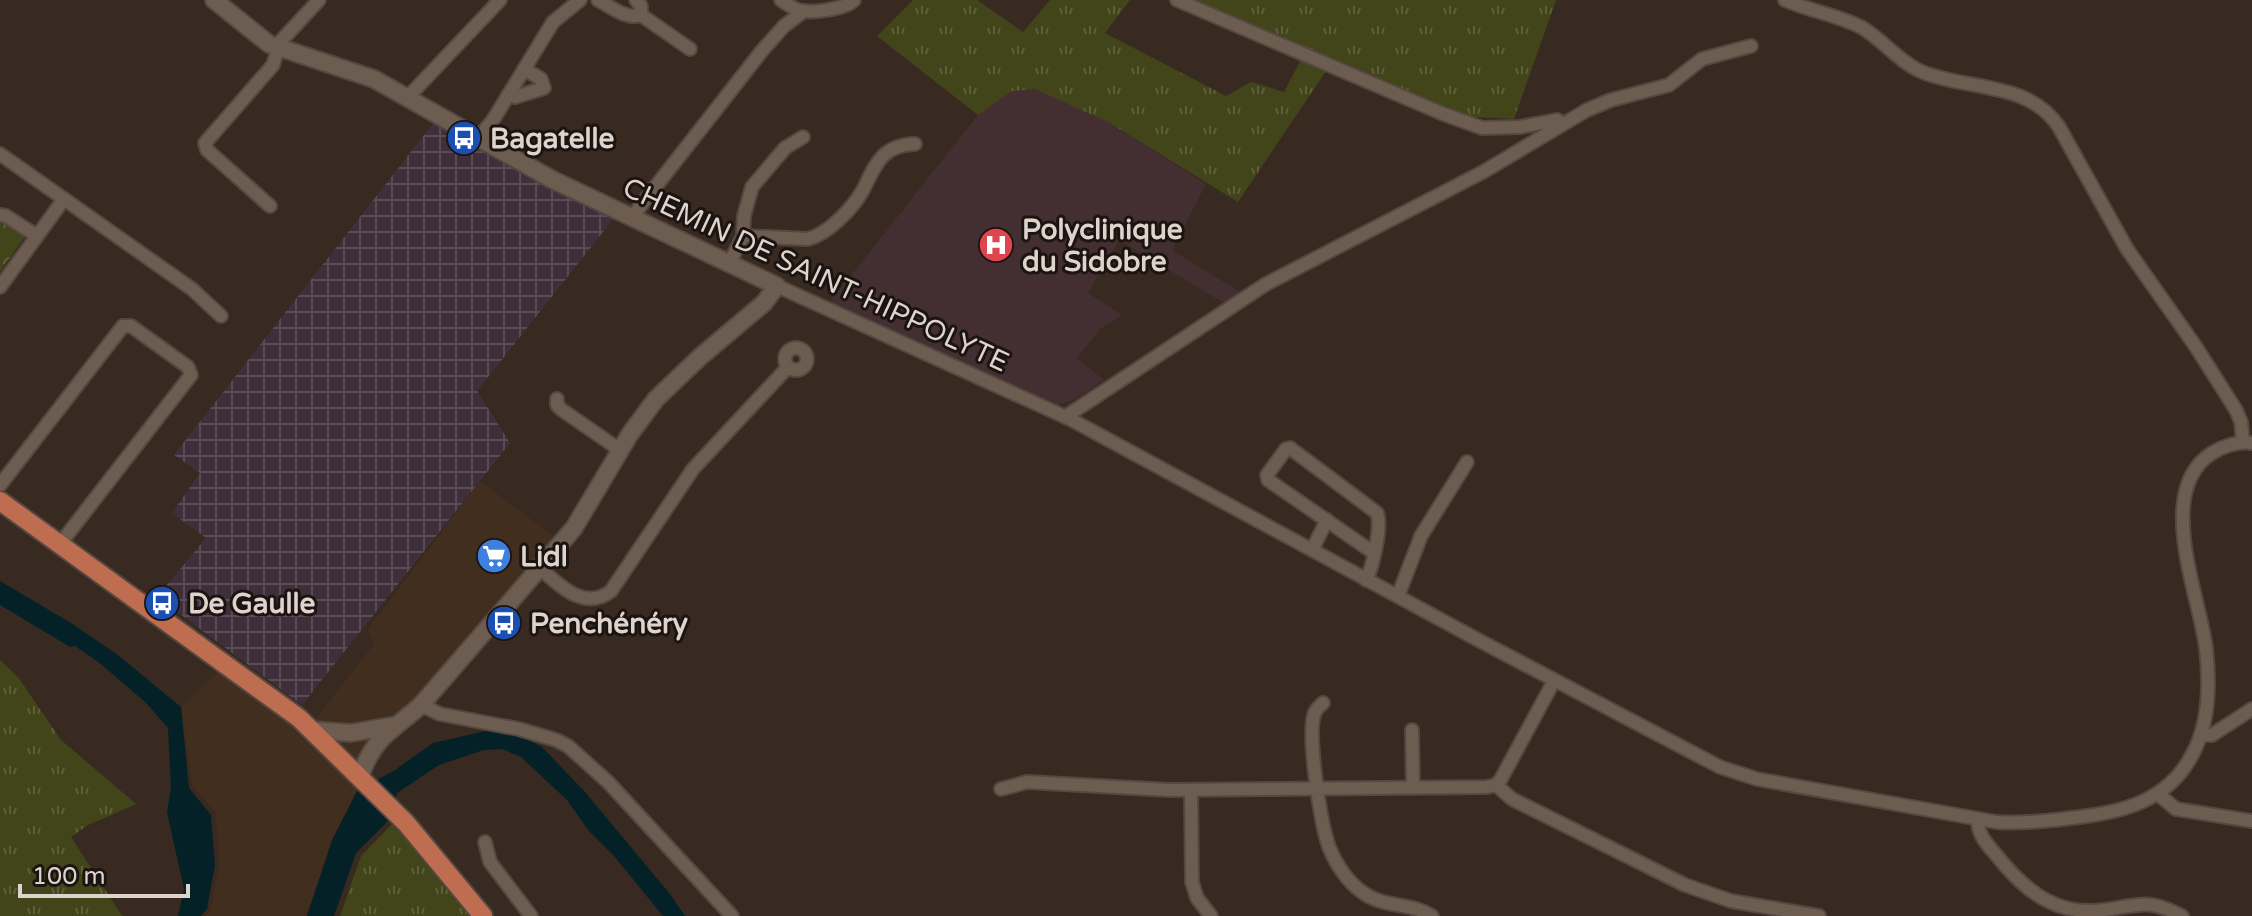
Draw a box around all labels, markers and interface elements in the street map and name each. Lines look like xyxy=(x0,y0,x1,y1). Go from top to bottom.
bus stop icon: Bagatelle xyxy=(445,119,483,157)
place label: Bagatelle xyxy=(490,122,615,156)
street label: CHEMIN DE SAINT-HIPPOLYTE xyxy=(617,170,1014,379)
place label: Polyclinique du Sidobre xyxy=(1022,213,1183,279)
hospital icon: Polyclinique du Sidobre xyxy=(977,226,1015,264)
supermarket icon: Lidl xyxy=(475,537,513,575)
place label: Lidl xyxy=(520,540,568,574)
bus stop icon: De Gaulle xyxy=(143,584,181,622)
place label: De Gaulle xyxy=(188,587,315,621)
bus stop icon: Penchénéry xyxy=(485,604,523,642)
place label: Penchénéry xyxy=(530,607,688,641)
scale bar xyxy=(20,848,188,898)
text: 100 m xyxy=(32,862,106,891)

